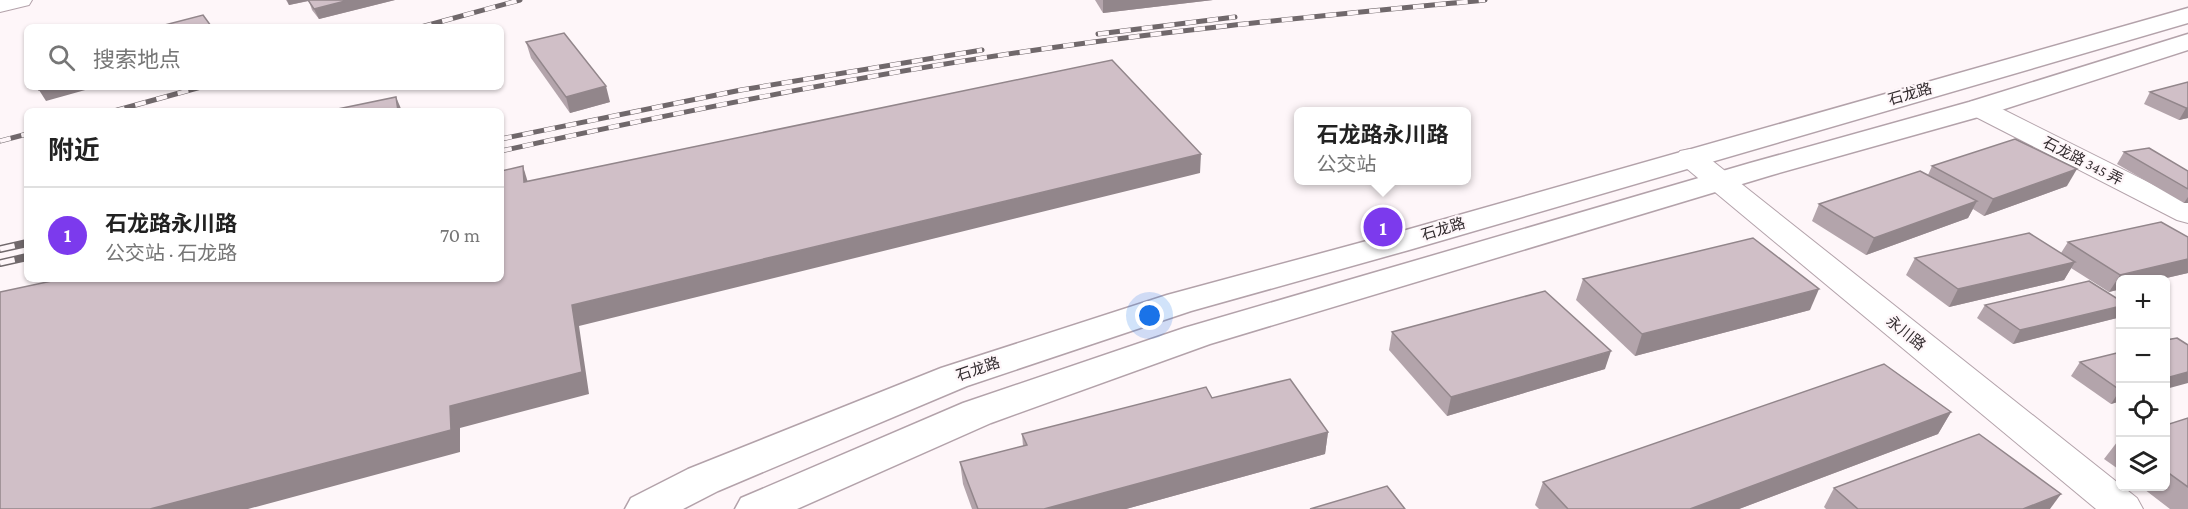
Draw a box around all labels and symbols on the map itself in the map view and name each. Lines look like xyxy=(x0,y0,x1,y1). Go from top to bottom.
street label: 石龙路 xyxy=(1886,79,1934,108)
street label: 石龙路 345 弄 xyxy=(2040,133,2126,188)
pin: 1 xyxy=(1364,204,1402,250)
street label: 石龙路 xyxy=(1419,214,1467,243)
your location xyxy=(1135,301,1164,330)
street label: 永川路 xyxy=(1883,313,1929,353)
street label: 石龙路 xyxy=(954,353,1002,384)

